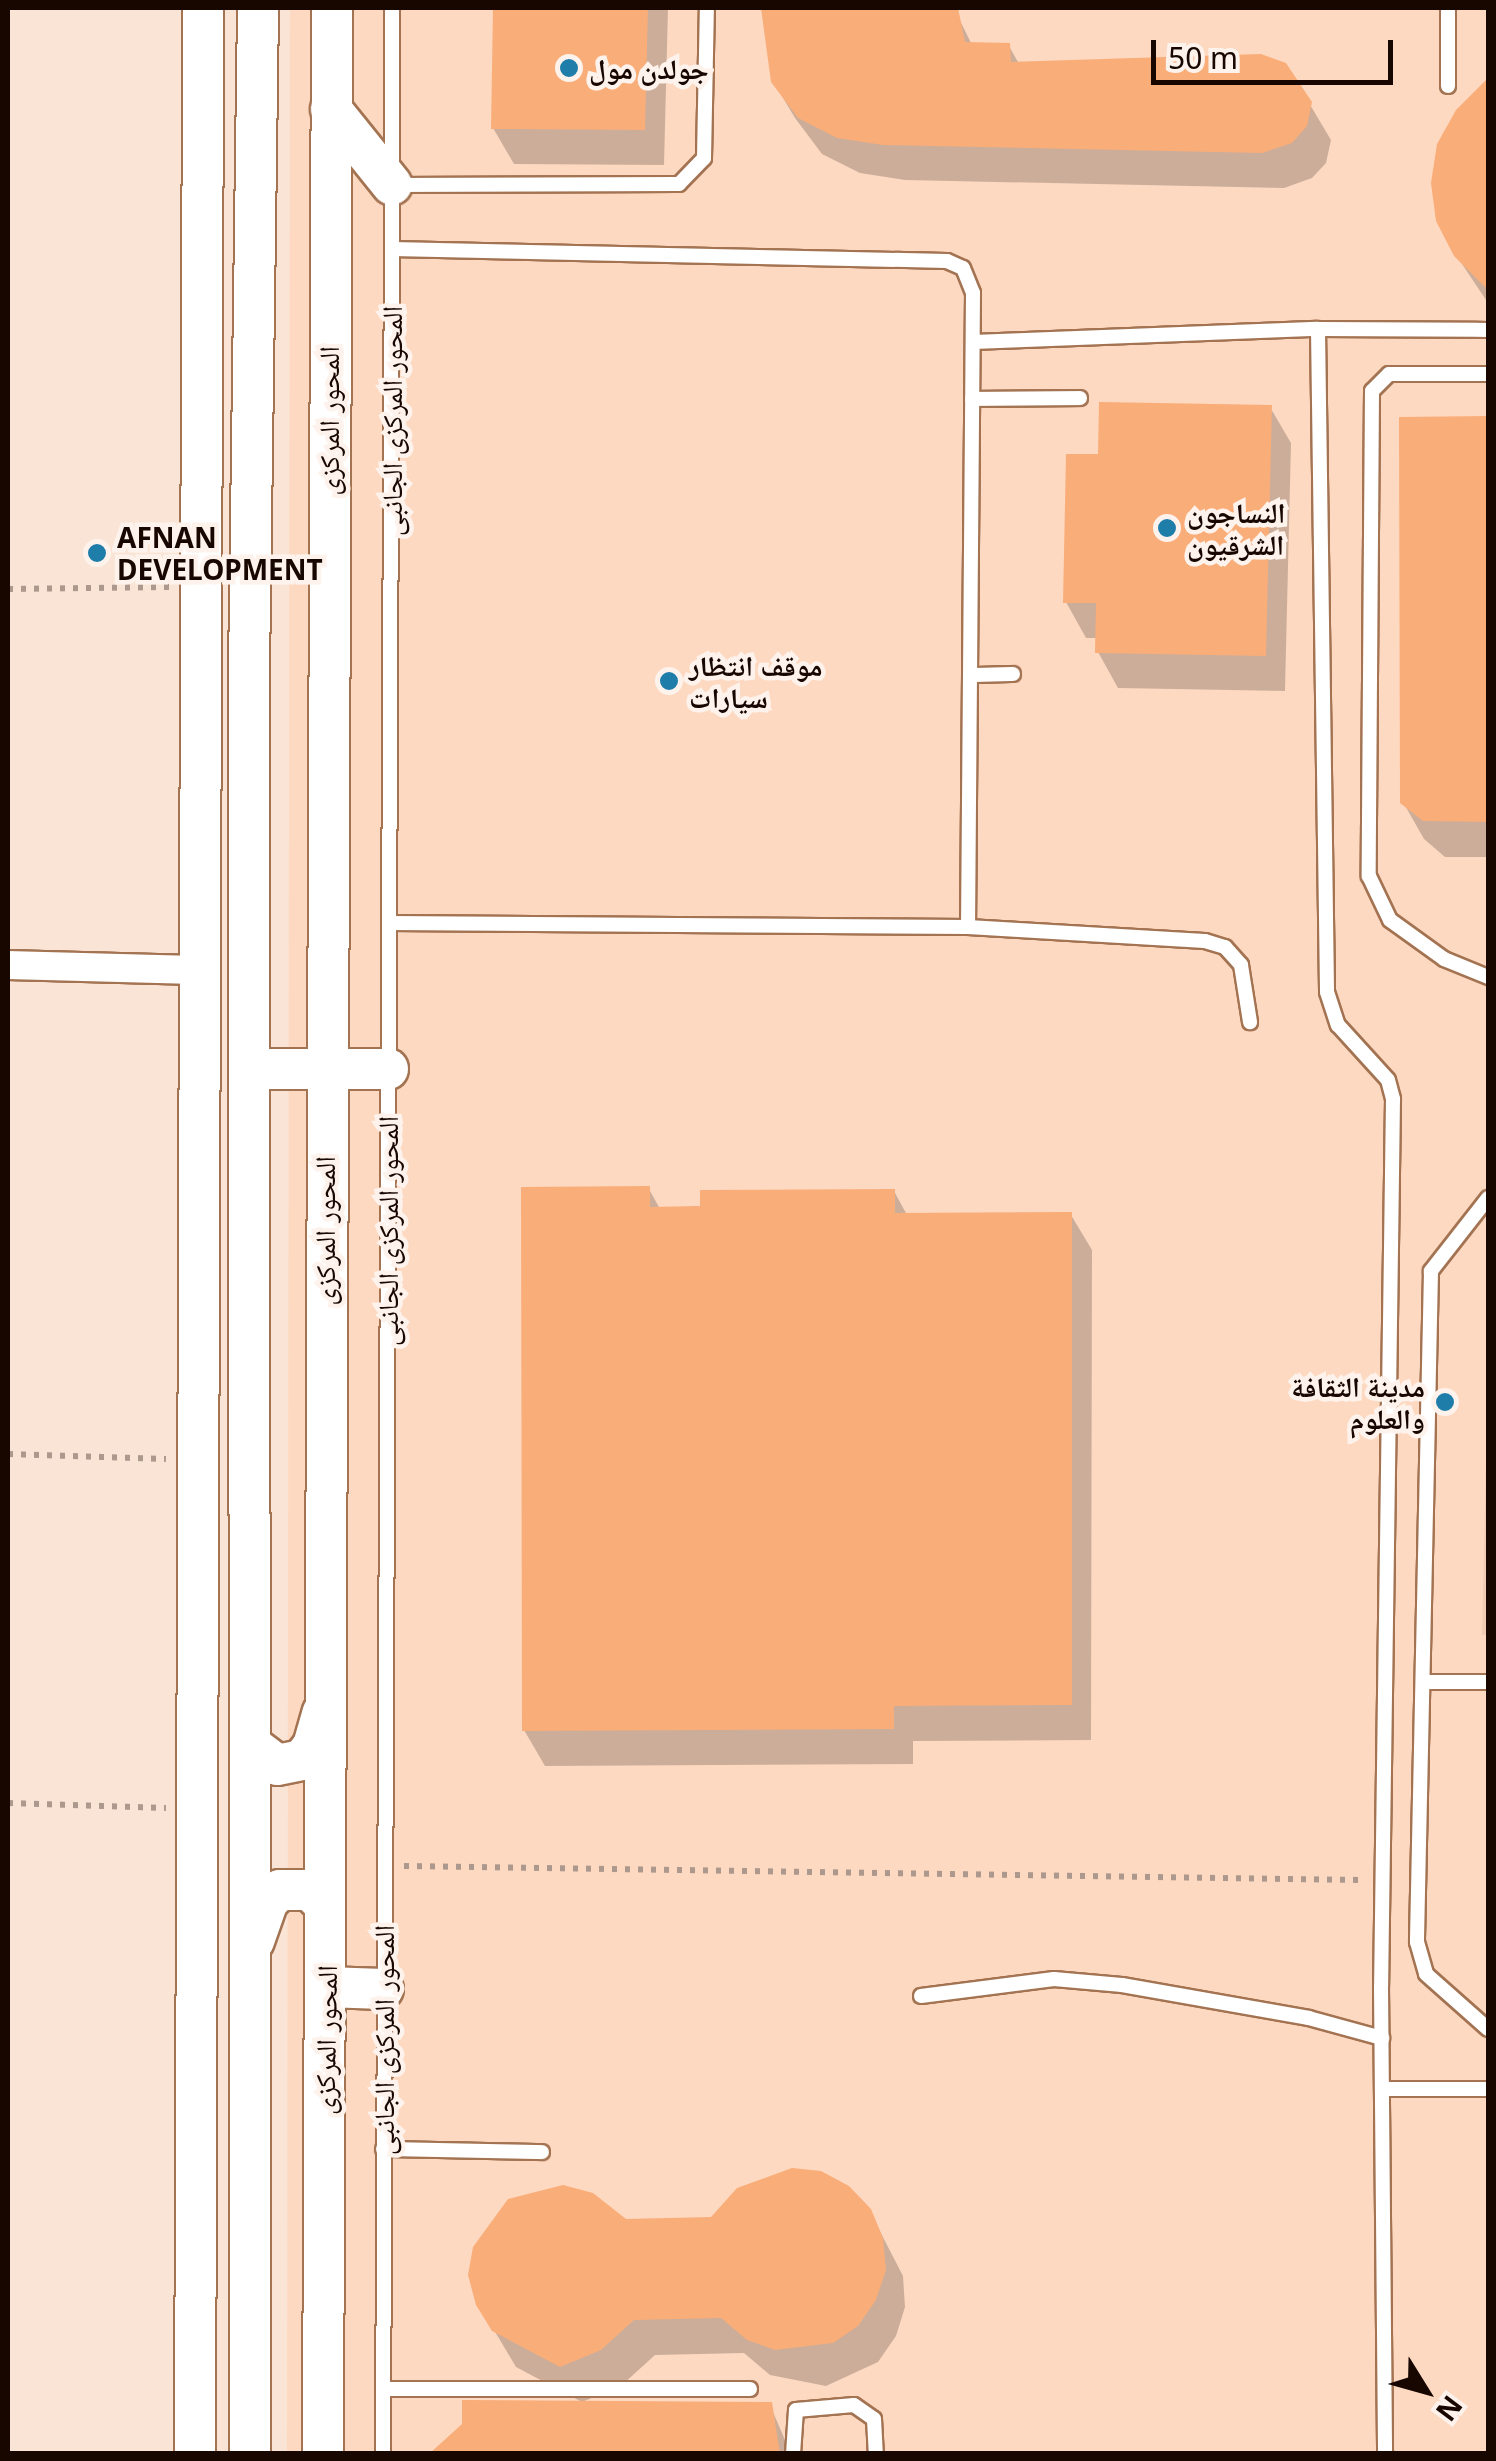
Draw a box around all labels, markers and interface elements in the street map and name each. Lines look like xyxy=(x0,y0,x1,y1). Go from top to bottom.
scale bar xyxy=(1156,20,1398,82)
text: 50 m xyxy=(1168,37,1238,78)
place label: جولدن مول xyxy=(589,51,709,85)
marker: جولدن مول xyxy=(558,57,580,79)
street label: المحور المركزى الجانبى xyxy=(374,306,408,536)
street label: المحور المركزى xyxy=(311,346,345,496)
place label: النساجون الشرقيون xyxy=(1187,495,1286,561)
marker: النساجون الشرقيون xyxy=(1156,517,1178,539)
place label: AFNAN DEVELOPMENT xyxy=(117,520,323,586)
marker: AFNAN DEVELOPMENT xyxy=(86,542,108,564)
place label: موقف انتظار سيارات xyxy=(689,648,823,714)
marker: موقف انتظار سيارات xyxy=(658,670,680,692)
street label: المحور المركزى الجانبى xyxy=(370,1116,404,1346)
street label: المحور المركزى xyxy=(307,1156,341,1306)
place label: مدينة الثقافة والعلوم xyxy=(1291,1369,1425,1435)
marker: مدينة الثقافة والعلوم xyxy=(1434,1391,1456,1413)
street label: المحور المركزى الجانبى xyxy=(366,1925,400,2155)
street label: المحور المركزى xyxy=(307,1965,343,2115)
north arrow xyxy=(1376,2341,1476,2441)
text: N xyxy=(1428,2389,1472,2430)

